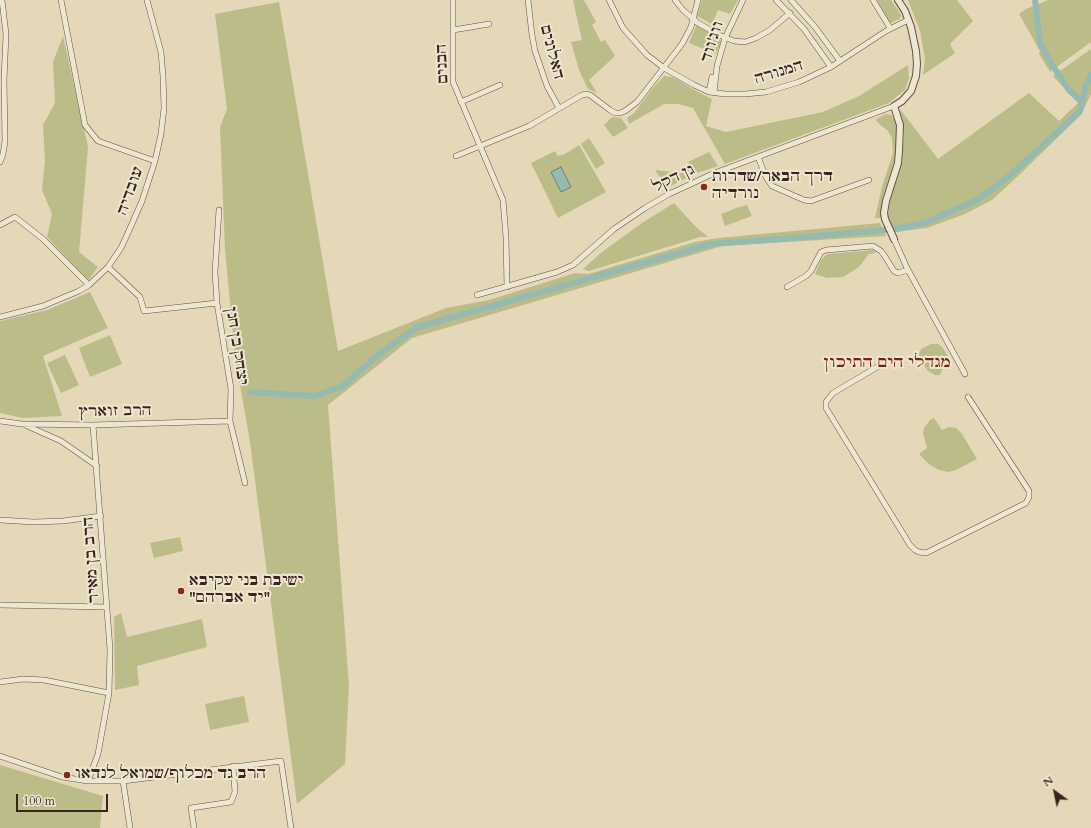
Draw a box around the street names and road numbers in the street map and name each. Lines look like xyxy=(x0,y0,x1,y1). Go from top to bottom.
street label: ווג'ווד xyxy=(698,19,728,65)
street label: האלונים xyxy=(535,23,567,81)
street label: הבנים xyxy=(433,43,453,85)
street label: המנורה xyxy=(753,57,805,89)
street label: גן דקל xyxy=(650,161,698,197)
street label: עובדיה xyxy=(114,164,148,218)
street label: יצחק בן חנן xyxy=(221,305,251,387)
street label: הרב זוארץ xyxy=(78,402,152,422)
street label: הרב בן מאיר xyxy=(80,516,104,604)

